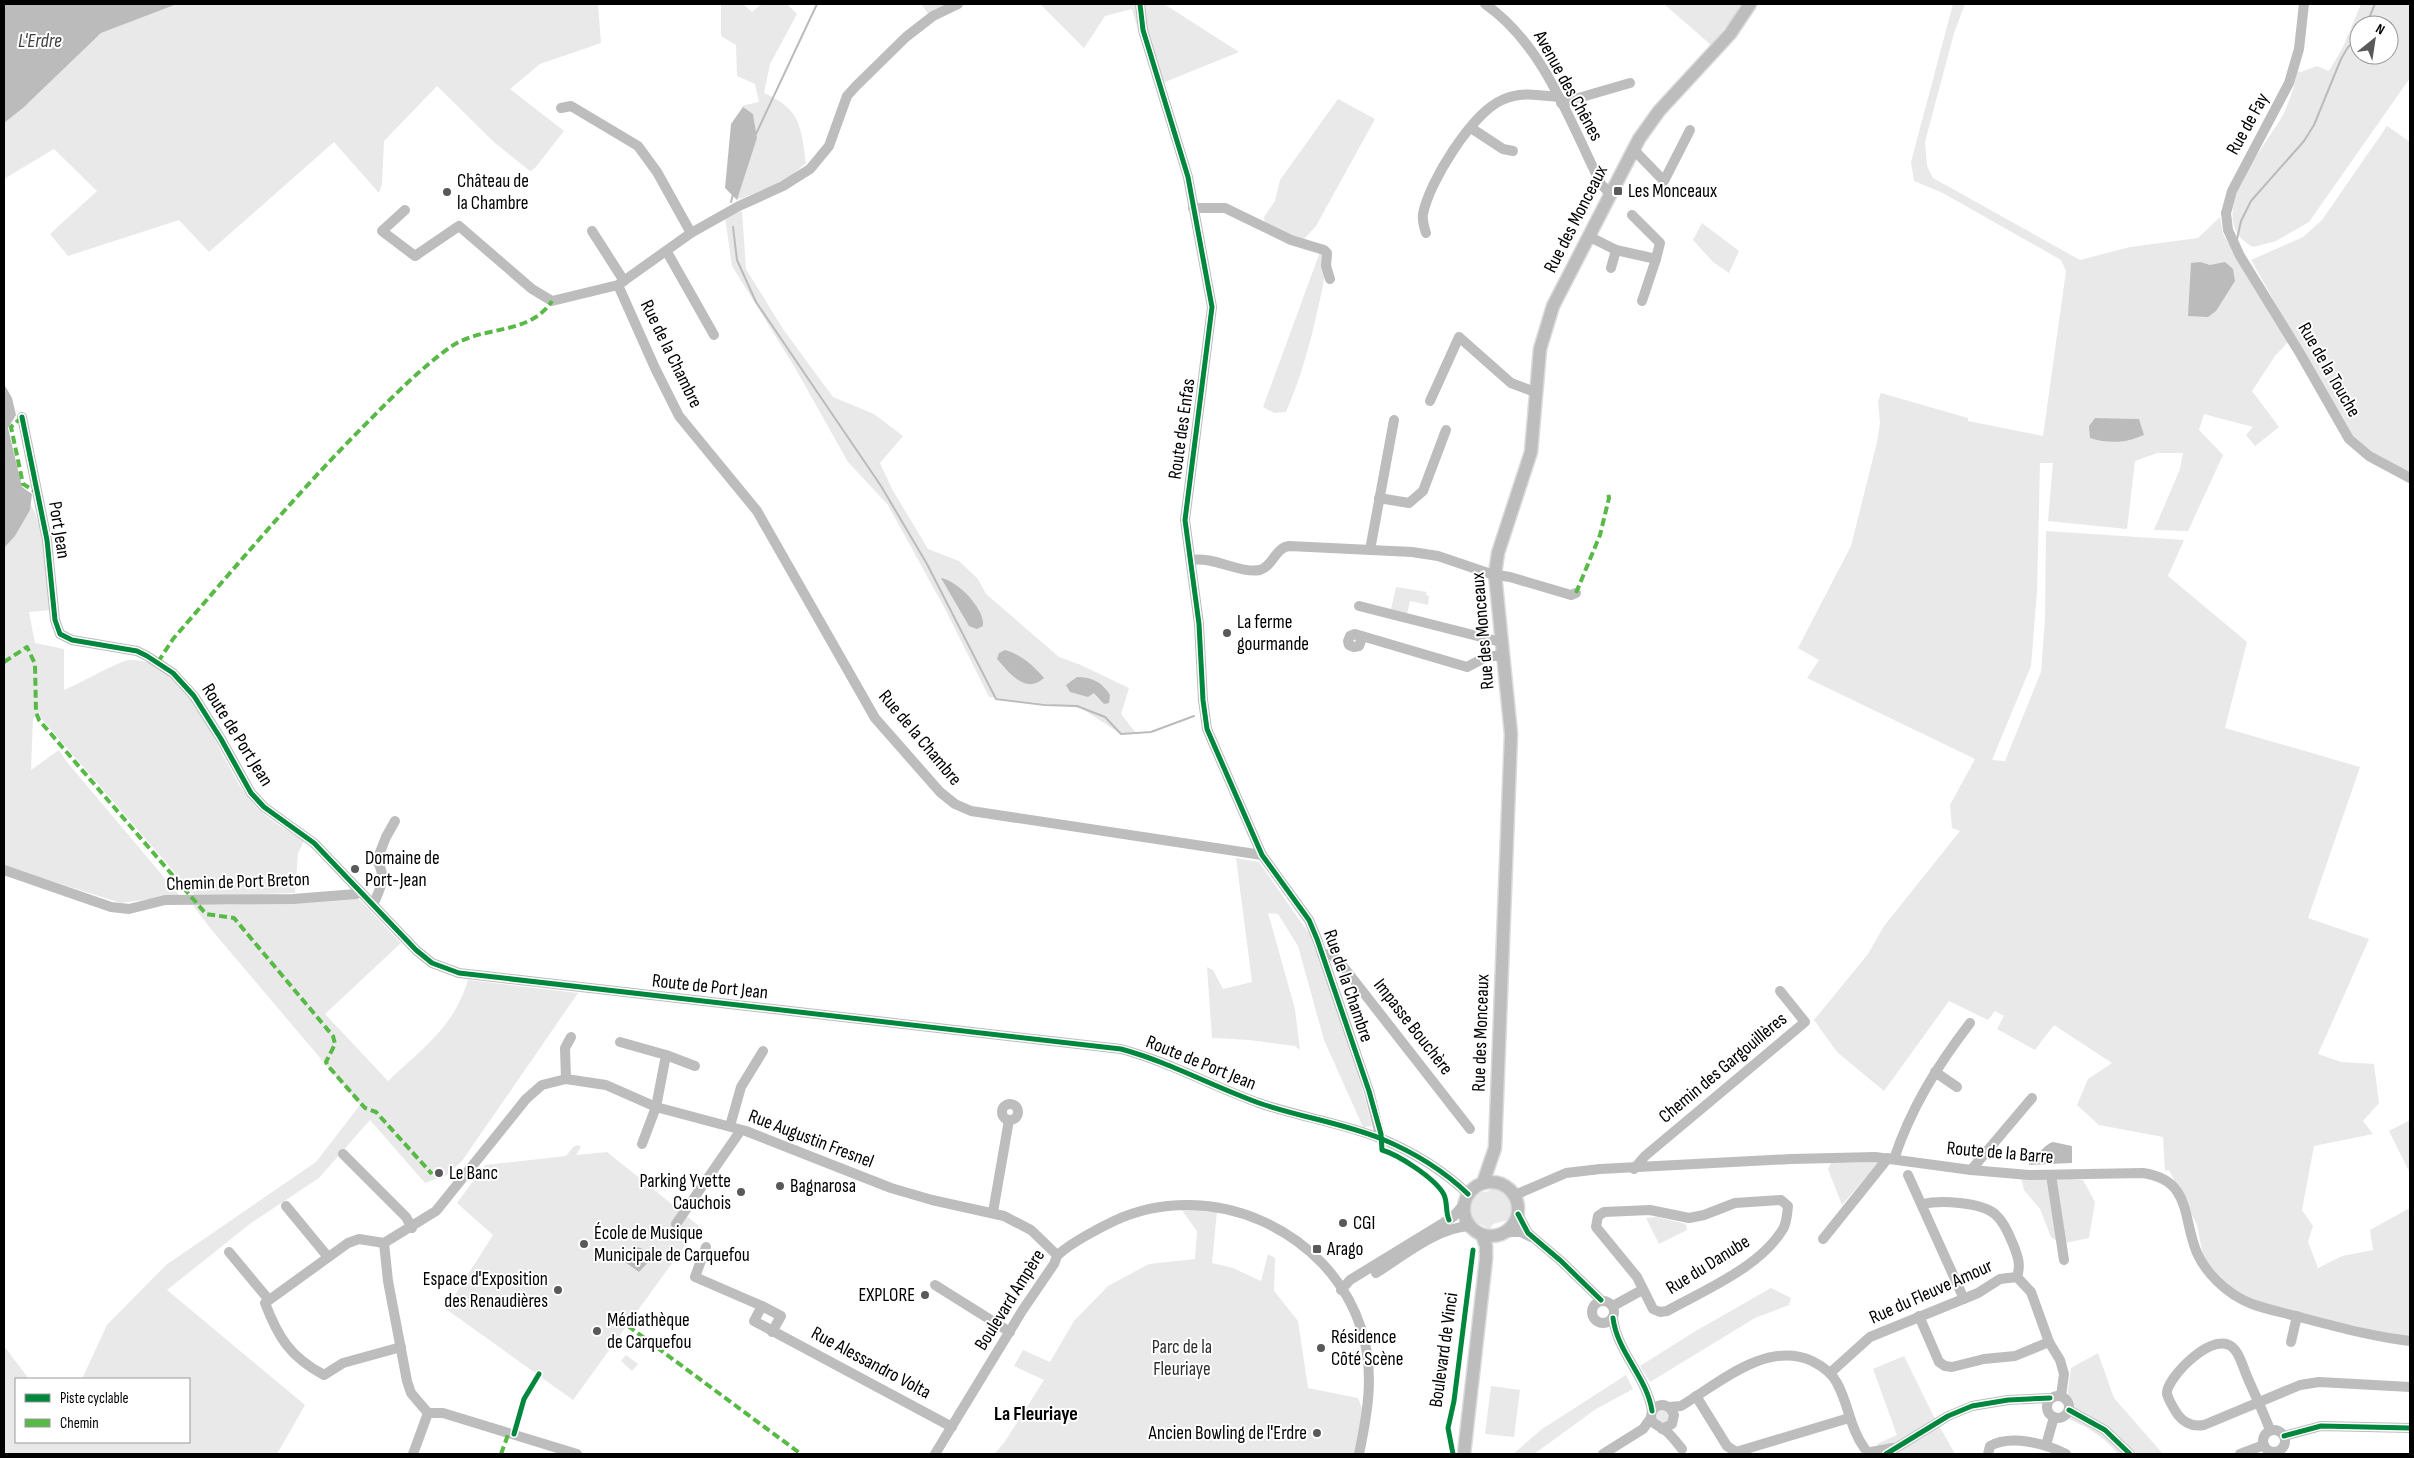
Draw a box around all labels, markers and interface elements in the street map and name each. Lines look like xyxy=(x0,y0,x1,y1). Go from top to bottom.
north arrow xyxy=(2349,15,2399,65)
text: N xyxy=(2373,20,2388,38)
street label: Avenue des Chênes xyxy=(1528,26,1608,145)
water label: L'Erdre xyxy=(18,29,62,53)
street label: Rue de Fay xyxy=(2222,88,2275,159)
street label: Rue des Monceaux xyxy=(1539,161,1613,277)
place label: Château de la Chambre xyxy=(457,170,529,215)
place label: Les Monceaux xyxy=(1628,180,1717,203)
marker: Les Monceaux xyxy=(1612,185,1624,197)
marker: Château de la Chambre xyxy=(441,186,453,198)
street label: Rue de la Chambre xyxy=(635,296,707,412)
street label: Rue de la Touche xyxy=(2293,319,2365,421)
street label: Route des Enfas xyxy=(1164,377,1200,481)
street label: Port Jean xyxy=(43,500,75,560)
street label: Rue des Monceaux xyxy=(1466,571,1500,691)
place label: La ferme gourmande xyxy=(1237,611,1309,656)
marker: La ferme gourmande xyxy=(1221,627,1233,639)
street label: Route de Port Jean xyxy=(196,679,278,791)
street label: Rue de la Chambre xyxy=(873,686,967,790)
place label: Domaine de Port-Jean xyxy=(365,847,440,892)
marker: Domaine de Port-Jean xyxy=(349,863,361,875)
street label: Chemin de Port Breton xyxy=(166,868,310,896)
street label: Rue de la Chambre xyxy=(1318,927,1378,1045)
street label: Route de Port Jean xyxy=(651,969,769,1005)
street label: Impasse Bouchère xyxy=(1368,974,1458,1080)
street label: Rue des Monceaux xyxy=(1467,974,1495,1092)
street label: Chemin des Gargouillères xyxy=(1654,1008,1792,1128)
street label: Route de Port Jean xyxy=(1143,1030,1259,1096)
street label: Rue Augustin Fresnel xyxy=(745,1105,877,1173)
street label: Route de la Barre xyxy=(1946,1137,2054,1169)
place label: Le Banc xyxy=(449,1162,498,1185)
marker: Le Banc xyxy=(433,1167,445,1179)
place label: Parking Yvette Cauchois xyxy=(639,1170,731,1215)
place label: Bagnarosa xyxy=(790,1175,856,1198)
marker: Bagnarosa xyxy=(774,1180,786,1192)
marker: Parking Yvette Cauchois xyxy=(735,1186,747,1198)
place label: CGI xyxy=(1353,1212,1375,1235)
marker: CGI xyxy=(1337,1217,1349,1229)
place label: École de Musique Municipale de Carquefou xyxy=(594,1222,750,1267)
street label: Rue du Danube xyxy=(1662,1230,1754,1300)
marker: École de Musique Municipale de Carquefou xyxy=(578,1238,590,1250)
place label: Arago xyxy=(1326,1238,1363,1261)
marker: Arago xyxy=(1311,1243,1323,1255)
street label: Boulevard Ampère xyxy=(970,1245,1050,1355)
street label: Rue du Fleuve Amour xyxy=(1866,1254,1997,1329)
place label: Espace d'Exposition des Renaudières xyxy=(423,1268,548,1313)
marker: Espace d'Exposition des Renaudières xyxy=(552,1284,564,1296)
place label: EXPLORE xyxy=(858,1284,915,1307)
marker: EXPLORE xyxy=(919,1289,931,1301)
street label: Boulevard de Vinci xyxy=(1425,1291,1463,1409)
place label: Médiathèque de Carquefou xyxy=(607,1309,691,1354)
street label: Rue Alessandro Volta xyxy=(807,1322,935,1404)
marker: Médiathèque de Carquefou xyxy=(591,1325,603,1337)
place label: Résidence Côté Scène xyxy=(1331,1326,1403,1371)
park label: Parc de la Fleuriaye xyxy=(1152,1336,1212,1381)
marker: Résidence Côté Scène xyxy=(1315,1342,1327,1354)
legend xyxy=(15,1378,190,1443)
text: Piste cyclable xyxy=(60,1389,129,1408)
district label: La Fleuriaye xyxy=(994,1402,1078,1426)
text: Chemin xyxy=(60,1414,99,1433)
place label: Ancien Bowling de l'Erdre xyxy=(1148,1422,1307,1445)
marker: Ancien Bowling de l'Erdre xyxy=(1311,1427,1323,1439)

